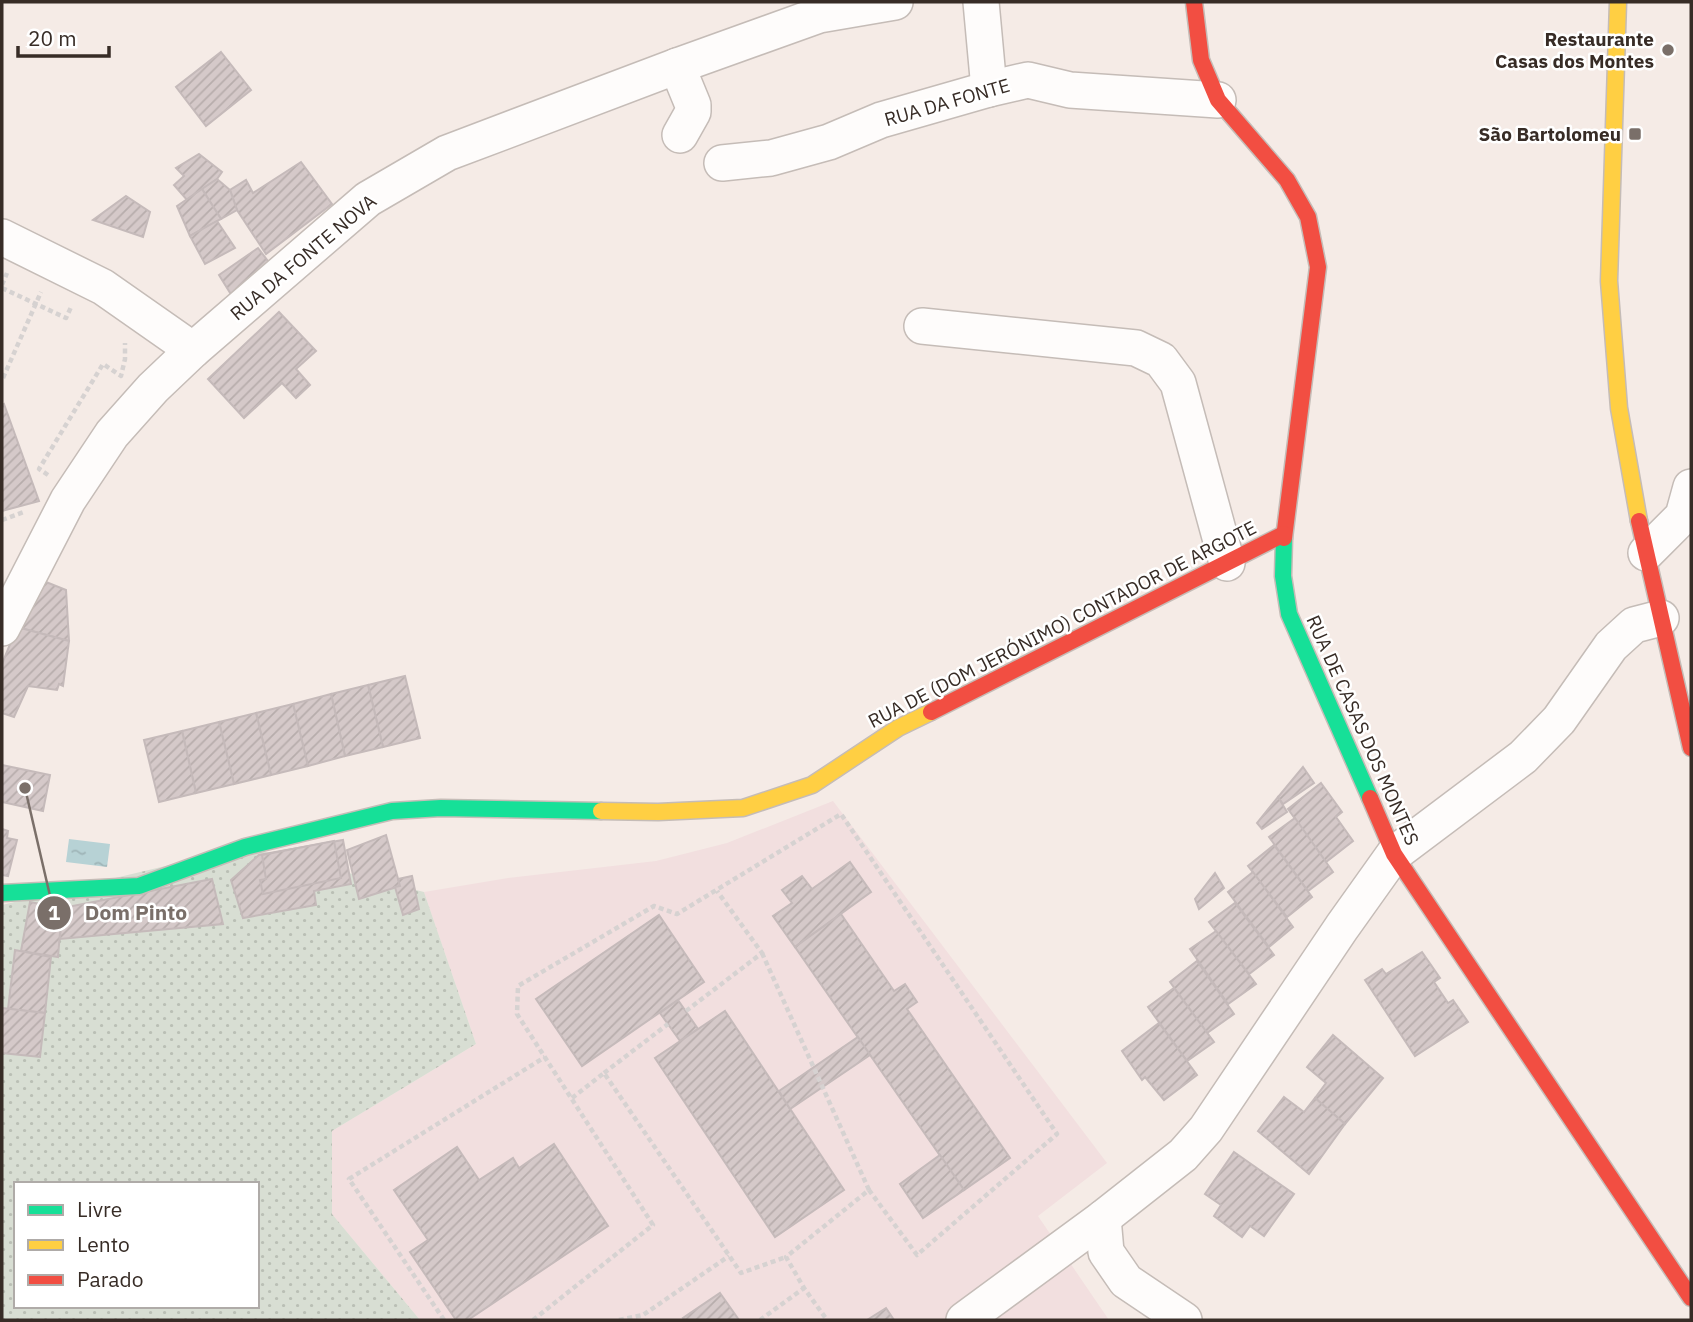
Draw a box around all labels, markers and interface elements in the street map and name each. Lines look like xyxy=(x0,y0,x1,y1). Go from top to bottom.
scale bar xyxy=(18,14,108,58)
text: 20 m xyxy=(28,24,77,52)
place label: Restaurante Casas dos Montes xyxy=(1495,27,1654,73)
marker: Restaurante Casas dos Montes xyxy=(1660,42,1676,58)
street label: RUA DA FONTE xyxy=(881,73,1013,131)
place label: São Bartolomeu xyxy=(1479,122,1621,146)
marker: São Bartolomeu xyxy=(1627,126,1643,142)
street label: RUA DA FONTE NOVA xyxy=(225,189,381,325)
street label: RUA DE (DOM JERÓNIMO) CONTADOR DE ARGOTE xyxy=(864,515,1260,733)
street label: RUA DE CASAS DOS MONTES xyxy=(1301,611,1425,849)
callout: Dom Pinto xyxy=(36,892,202,934)
text: 1 xyxy=(48,898,61,926)
text: Dom Pinto xyxy=(85,898,187,926)
legend xyxy=(14,1182,259,1308)
text: Livre xyxy=(77,1195,122,1223)
text: Lento xyxy=(77,1230,130,1258)
text: Parado xyxy=(77,1265,144,1293)

